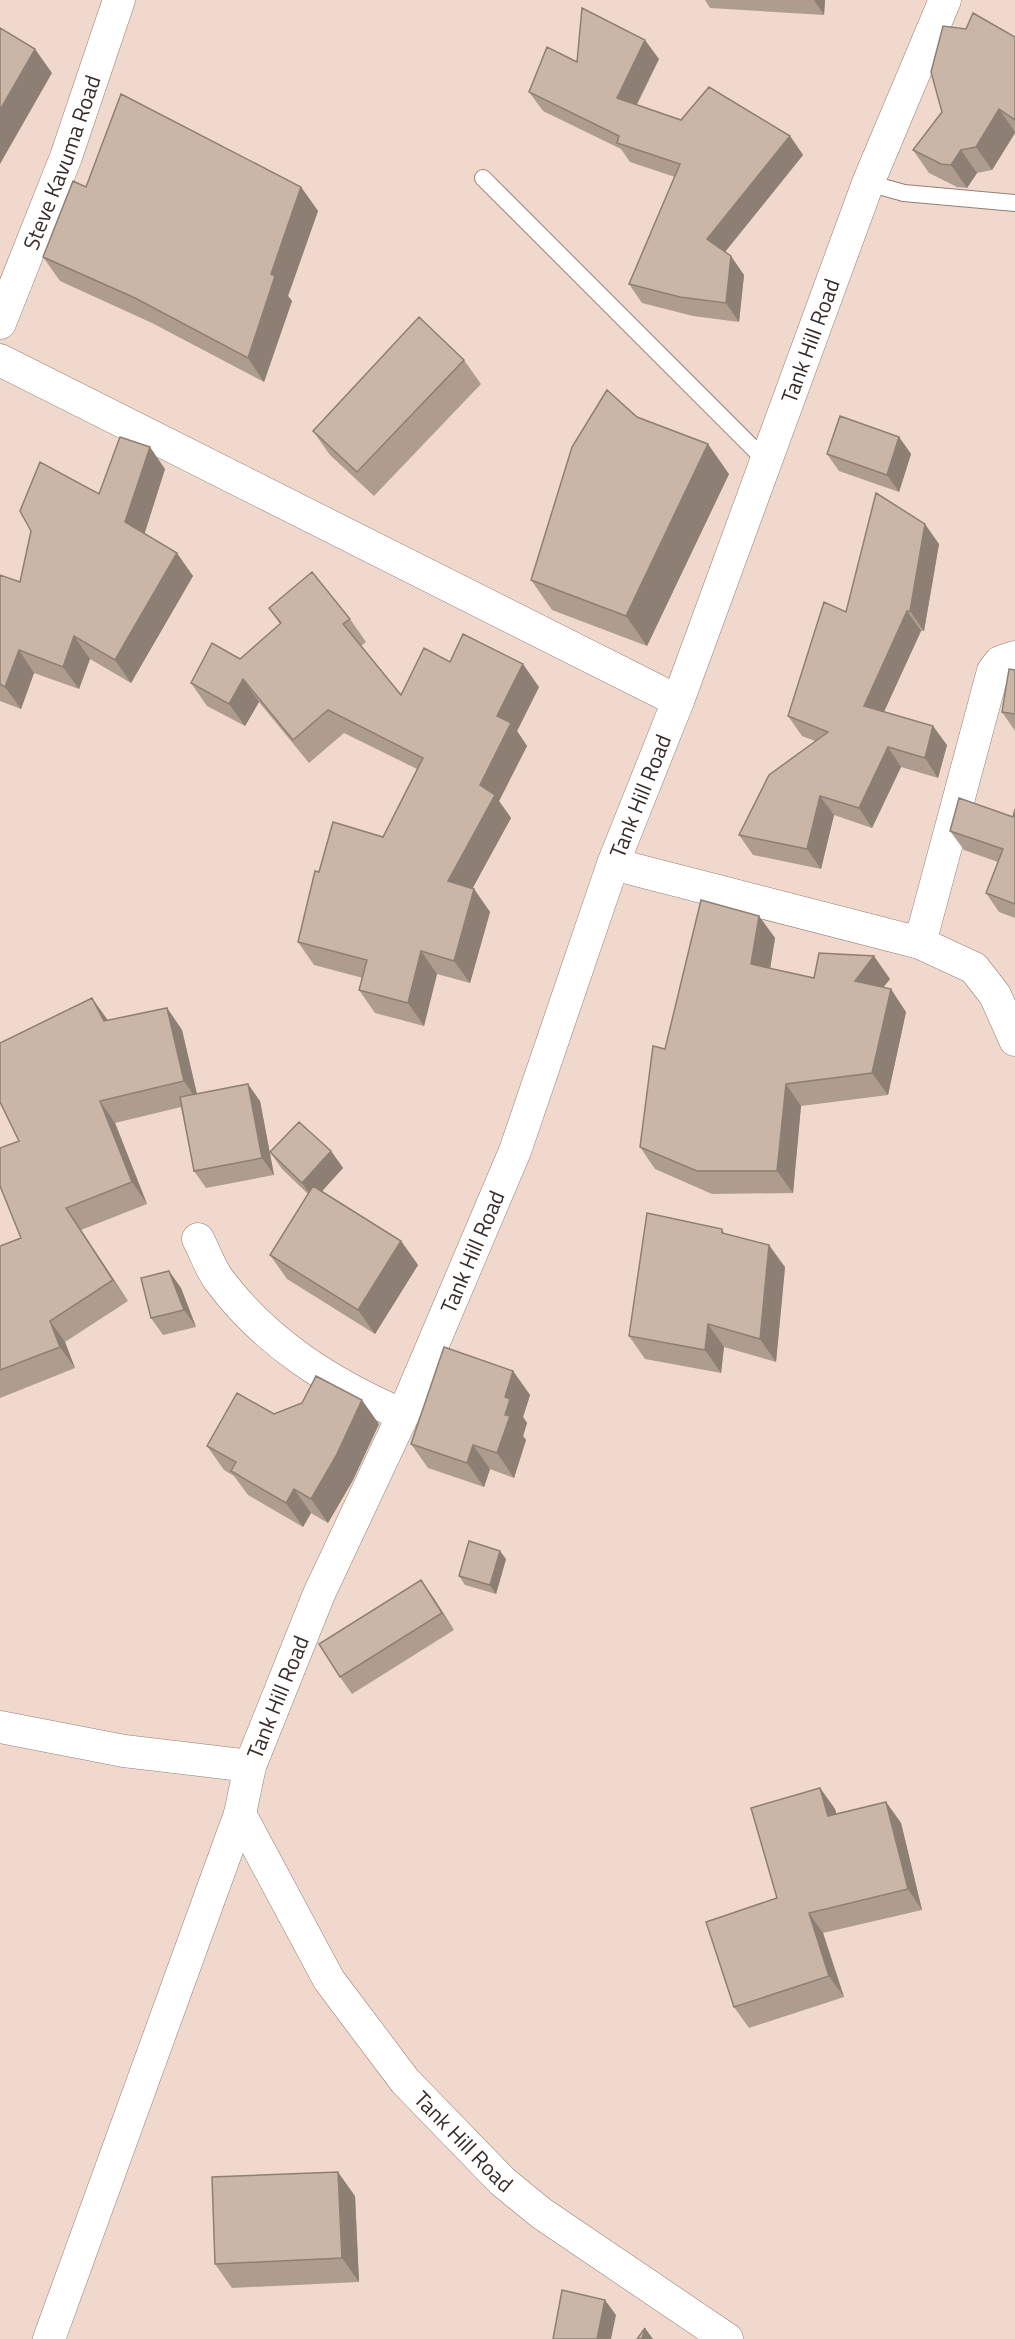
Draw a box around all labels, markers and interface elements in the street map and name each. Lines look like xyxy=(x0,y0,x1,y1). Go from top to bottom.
street label: Steve Kavuma Road xyxy=(14,70,109,255)
street label: Tank Hill Road xyxy=(772,274,849,408)
street label: Tank Hill Road xyxy=(600,729,680,863)
street label: Tank Hill Road xyxy=(431,1185,513,1318)
street label: Tank Hill Road xyxy=(238,1630,318,1764)
street label: Tank Hill Road xyxy=(406,2083,521,2201)

